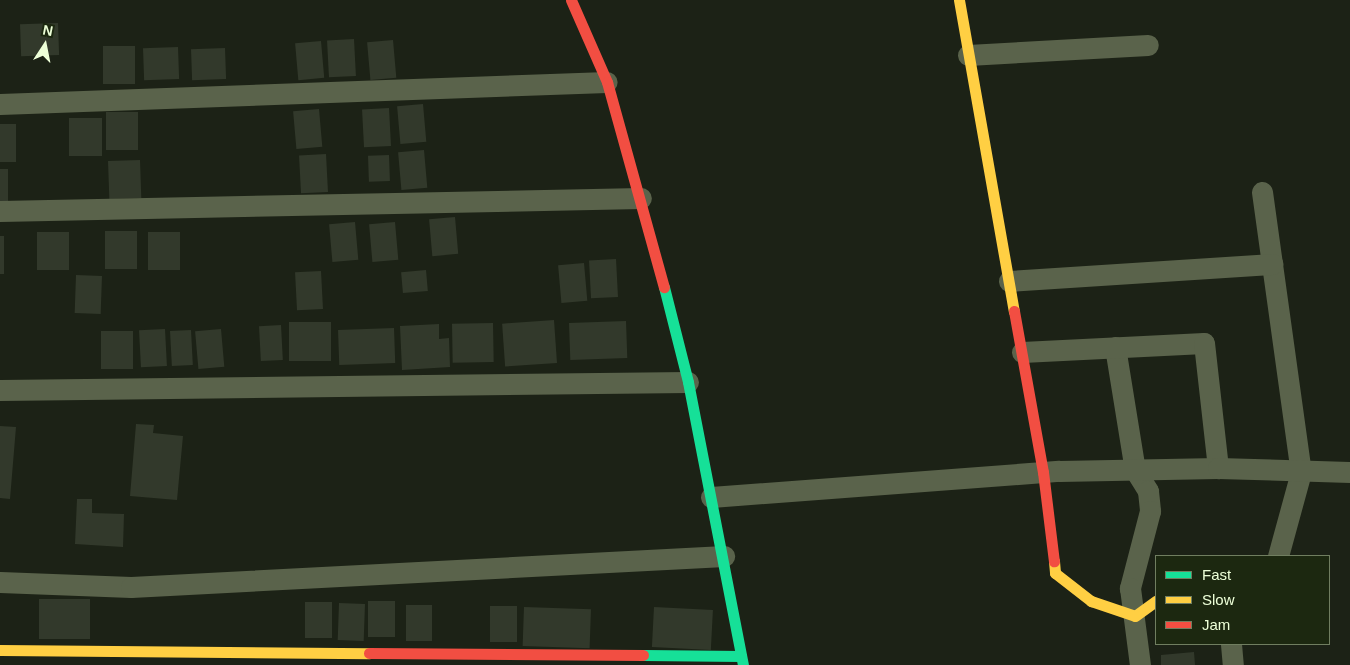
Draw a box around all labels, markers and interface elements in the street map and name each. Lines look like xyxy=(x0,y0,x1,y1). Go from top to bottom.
north arrow xyxy=(20,20,70,70)
text: N xyxy=(41,21,54,39)
legend xyxy=(1155,555,1330,645)
text: Fast xyxy=(1202,566,1231,583)
text: Slow xyxy=(1202,591,1235,608)
text: Jam xyxy=(1202,616,1230,633)

